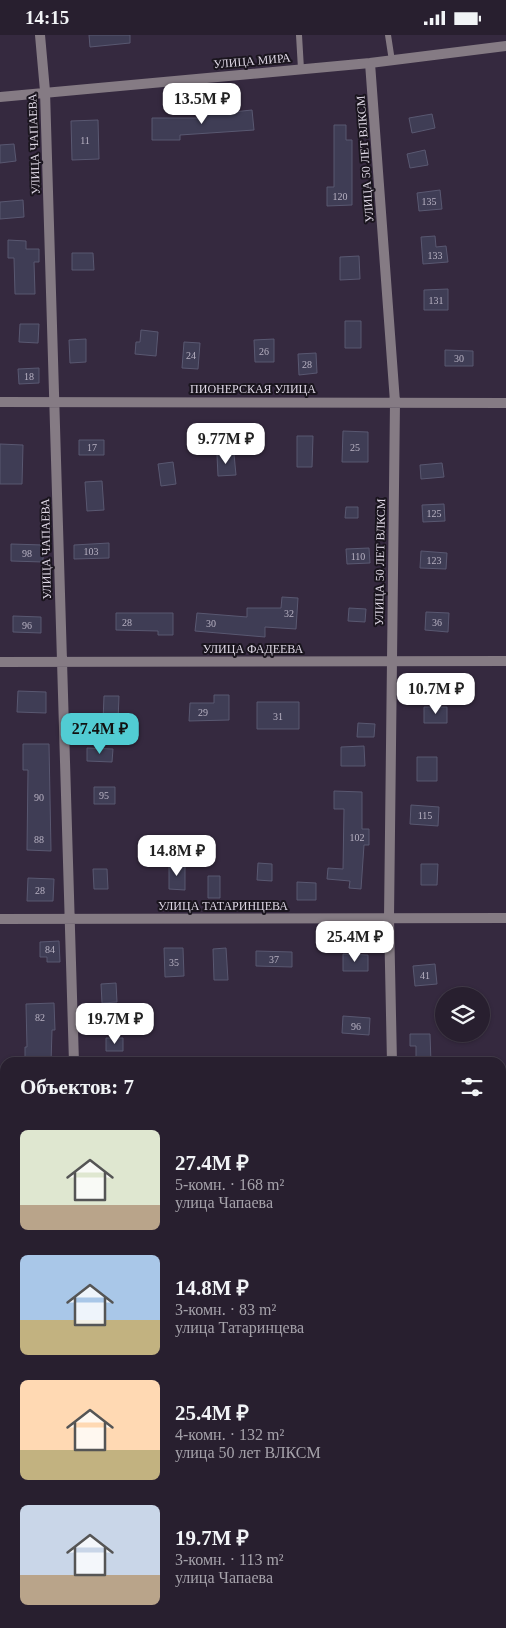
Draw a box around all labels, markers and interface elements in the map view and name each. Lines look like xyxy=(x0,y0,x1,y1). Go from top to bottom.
text: 14:15 xyxy=(25,7,69,28)
street label: УЛИЦА МИРА xyxy=(213,51,292,71)
pin: 13.5M ₽ xyxy=(156,83,248,125)
text: 13.5M ₽ xyxy=(174,90,230,107)
street label: УЛИЦА ЧАПАЕВА xyxy=(25,93,43,195)
street label: УЛИЦА 50 ЛЕТ ВЛКСМ xyxy=(354,95,376,223)
house number: 11 xyxy=(80,135,90,146)
house number: 120 xyxy=(333,191,348,202)
house number: 135 xyxy=(422,196,437,207)
house number: 133 xyxy=(428,250,443,261)
house number: 131 xyxy=(429,295,444,306)
house number: 26 xyxy=(259,346,269,357)
house number: 24 xyxy=(186,350,196,361)
house number: 30 xyxy=(454,353,464,364)
house number: 28 xyxy=(302,359,312,370)
house number: 18 xyxy=(24,371,34,382)
street label: ПИОНЕРСКАЯ УЛИЦА xyxy=(190,382,316,396)
pin: 9.77M ₽ xyxy=(180,423,272,465)
text: 9.77M ₽ xyxy=(198,430,254,447)
house number: 17 xyxy=(87,442,97,453)
house number: 25 xyxy=(350,442,360,453)
street label: УЛИЦА ЧАПАЕВА xyxy=(38,498,54,600)
street label: УЛИЦА 50 ЛЕТ ВЛКСМ xyxy=(372,498,388,626)
house number: 125 xyxy=(427,508,442,519)
house number: 103 xyxy=(84,546,99,557)
house number: 98 xyxy=(22,548,32,559)
house number: 110 xyxy=(351,551,365,562)
house number: 123 xyxy=(427,555,442,566)
house number: 32 xyxy=(284,608,294,619)
house number: 28 xyxy=(122,617,132,628)
house number: 36 xyxy=(432,617,442,628)
house number: 30 xyxy=(206,618,216,629)
house number: 96 xyxy=(22,620,32,631)
street label: УЛИЦА ФАДЕЕВА xyxy=(203,642,304,656)
pin: 10.7M ₽ xyxy=(390,673,482,715)
text: 10.7M ₽ xyxy=(408,680,464,697)
house number: 29 xyxy=(198,707,208,718)
house number: 31 xyxy=(273,711,283,722)
pin: 27.4M ₽ xyxy=(54,713,146,755)
text: 27.4M ₽ xyxy=(72,720,128,737)
house number: 95 xyxy=(99,790,109,801)
house number: 90 xyxy=(34,792,44,803)
house number: 115 xyxy=(418,810,432,821)
house number: 102 xyxy=(350,832,365,843)
house number: 88 xyxy=(34,834,44,845)
pin: 14.8M ₽ xyxy=(131,835,223,877)
text: 14.8M ₽ xyxy=(149,842,205,859)
house number: 28 xyxy=(35,885,45,896)
street label: УЛИЦА ТАТАРИНЦЕВА xyxy=(158,899,288,913)
pin: 25.4M ₽ xyxy=(309,921,401,963)
text: 25.4M ₽ xyxy=(327,928,383,945)
house number: 84 xyxy=(45,944,55,955)
house number: 37 xyxy=(269,954,279,965)
house number: 35 xyxy=(169,957,179,968)
house number: 41 xyxy=(420,970,430,981)
map controls xyxy=(435,987,490,1042)
button: layers xyxy=(435,987,490,1042)
pin: 19.7M ₽ xyxy=(69,1003,161,1045)
text: 19.7M ₽ xyxy=(87,1010,143,1027)
house number: 82 xyxy=(35,1012,45,1023)
house number: 96 xyxy=(351,1021,361,1032)
icon: filters xyxy=(458,1073,486,1101)
text: Объектов: 7 xyxy=(20,1075,134,1099)
icon: home xyxy=(60,1150,120,1210)
text: 27.4M ₽ xyxy=(175,1151,249,1175)
text: 5-комн. · 168 m² xyxy=(175,1176,284,1193)
text: улица Чапаева xyxy=(175,1194,273,1211)
icon: home xyxy=(60,1275,120,1335)
text: 14.8M ₽ xyxy=(175,1276,249,1300)
text: 3-комн. · 83 m² xyxy=(175,1301,276,1318)
text: улица Татаринцева xyxy=(175,1319,304,1336)
icon: home xyxy=(60,1400,120,1460)
text: 25.4M ₽ xyxy=(175,1401,249,1425)
text: 4-комн. · 132 m² xyxy=(175,1426,284,1443)
text: улица 50 лет ВЛКСМ xyxy=(175,1444,321,1461)
icon: home xyxy=(60,1525,120,1585)
text: 19.7M ₽ xyxy=(175,1526,249,1550)
text: 3-комн. · 113 m² xyxy=(175,1551,284,1568)
text: улица Чапаева xyxy=(175,1569,273,1586)

